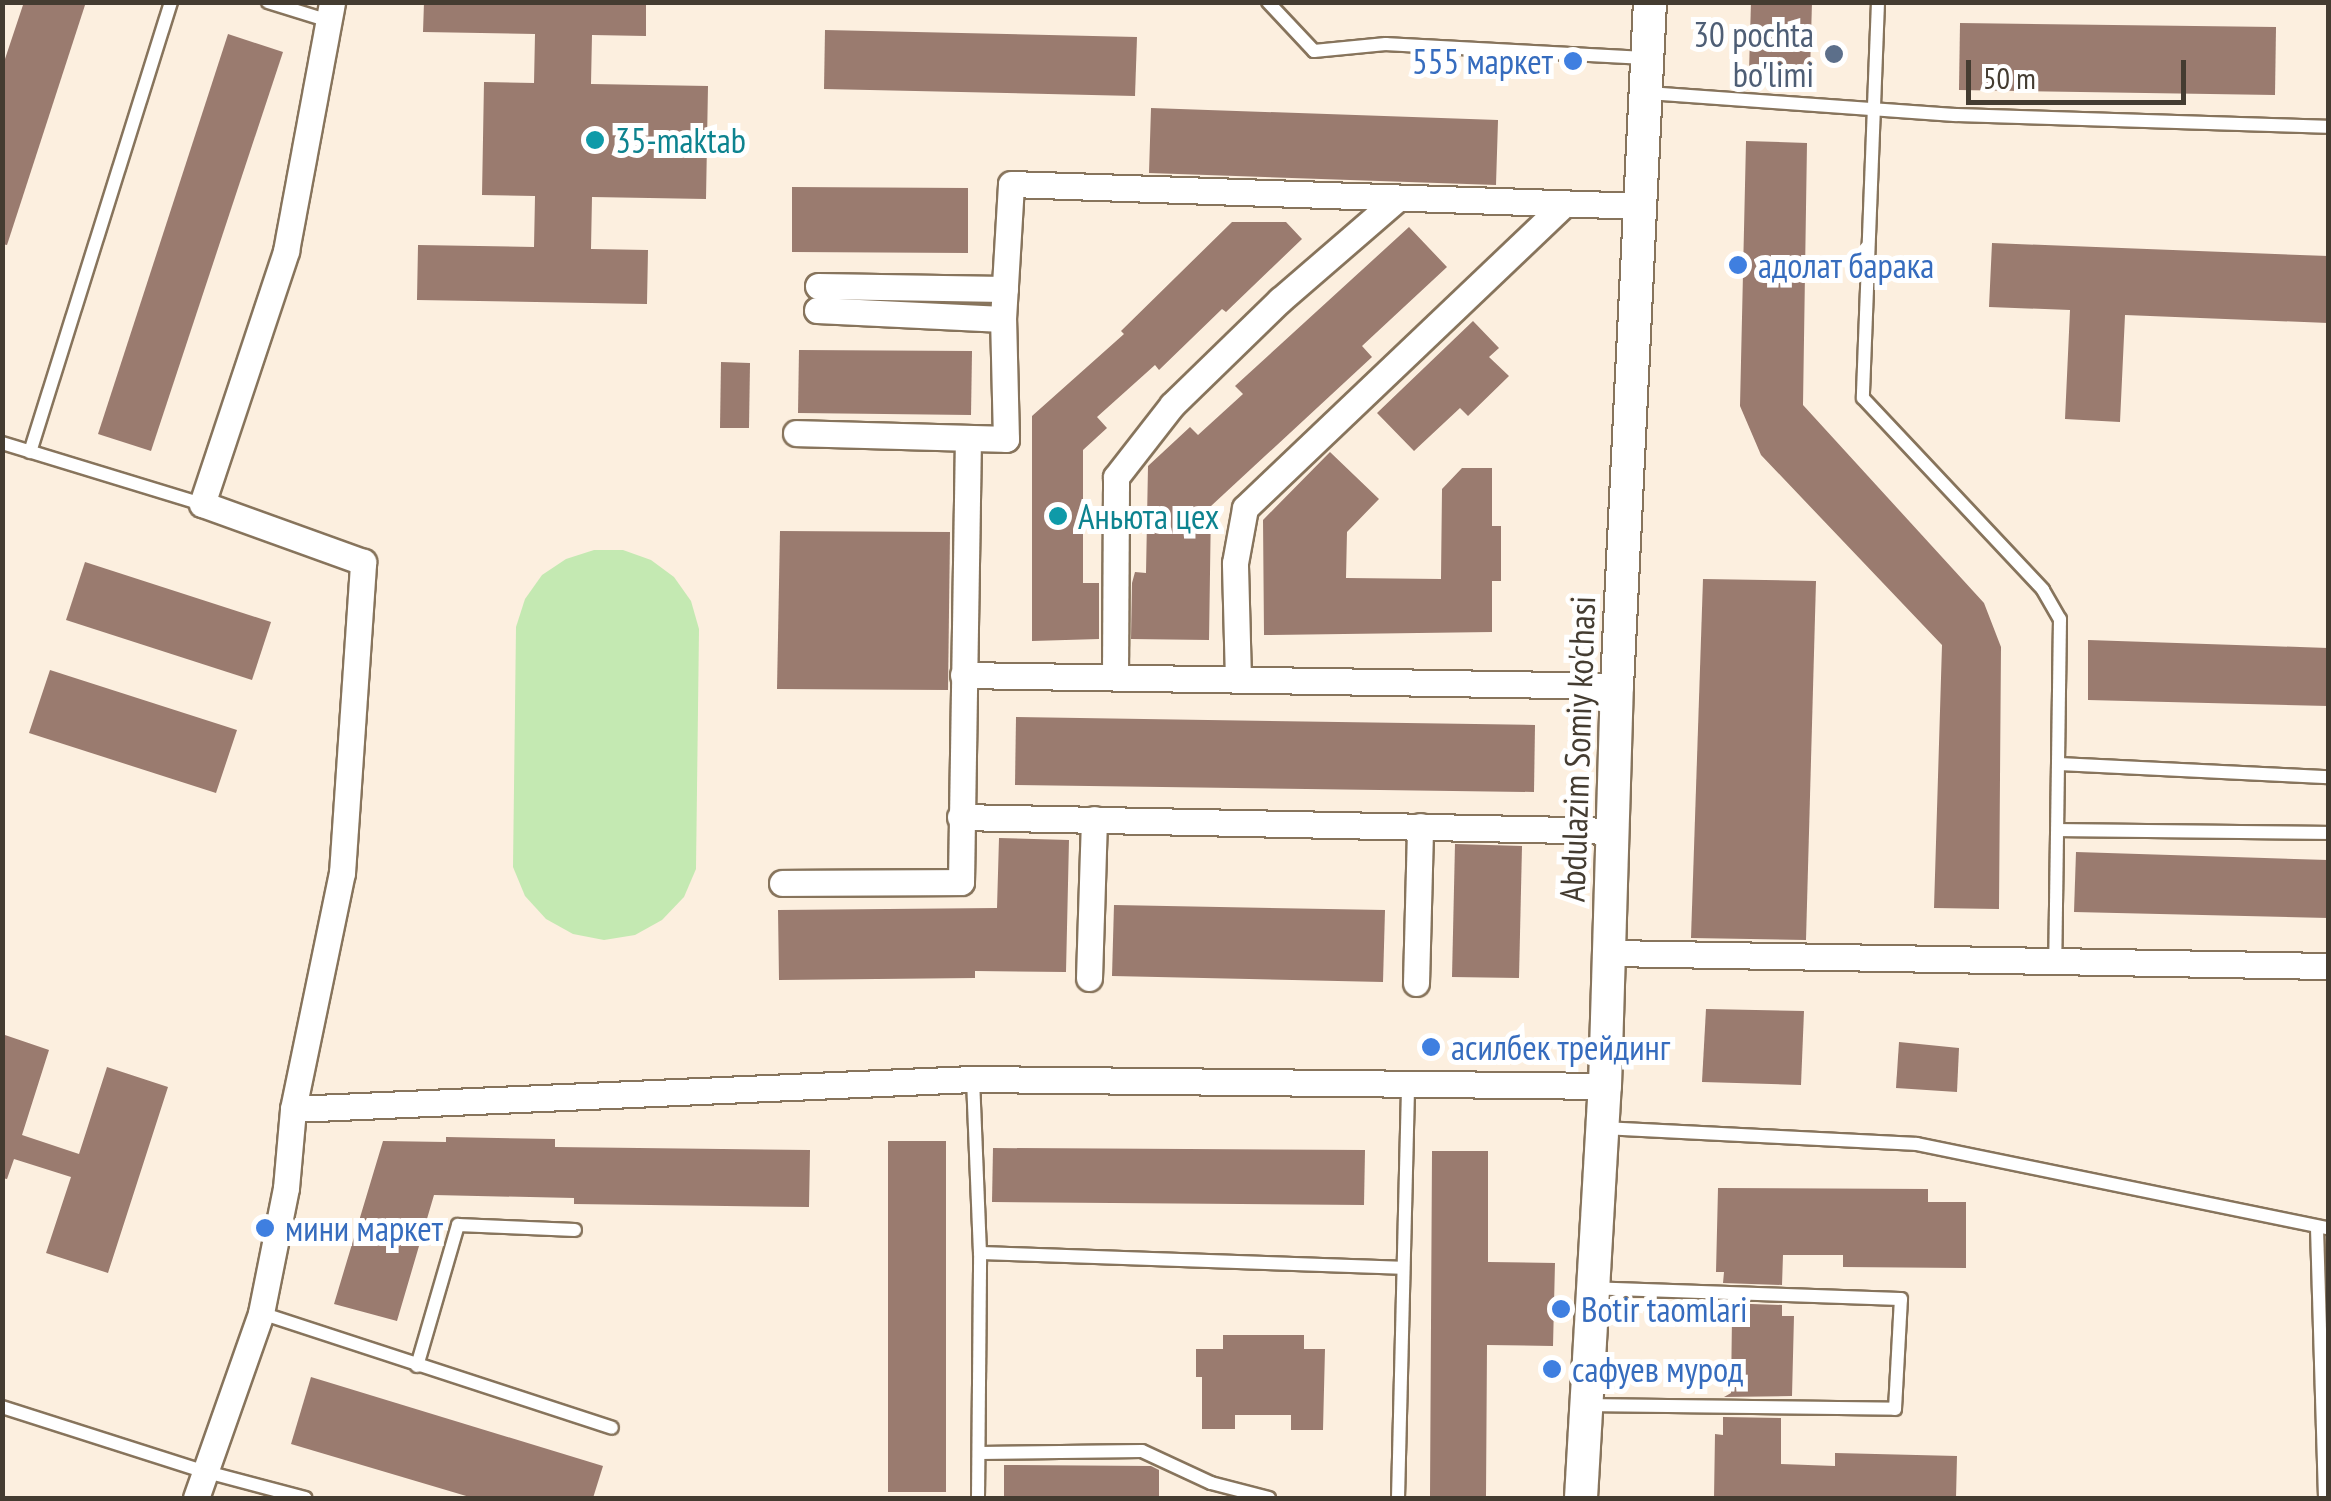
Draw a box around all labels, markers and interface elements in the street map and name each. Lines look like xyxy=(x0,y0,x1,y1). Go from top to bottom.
place label: 30 pochta bo'limi xyxy=(1693,13,1814,95)
place label: 555 маркет xyxy=(1412,40,1553,82)
scale bar xyxy=(1971,40,2191,102)
marker: 30 pochta bo'limi xyxy=(1823,43,1845,65)
marker: 555 маркет xyxy=(1562,50,1584,72)
text: 50 m xyxy=(1983,58,2036,97)
place label: 35-maktab xyxy=(615,119,746,161)
marker: 35-maktab xyxy=(584,129,606,151)
place label: адолат барака xyxy=(1758,244,1935,286)
marker: адолат барака xyxy=(1727,254,1749,276)
place label: Аньюта цех xyxy=(1078,495,1219,537)
marker: Аньюта цех xyxy=(1047,505,1069,527)
street label: Abdulazim Somiy ko'chasi xyxy=(1551,595,1603,903)
place label: асилбек трейдинг xyxy=(1451,1026,1670,1068)
marker: асилбек трейдинг xyxy=(1420,1036,1442,1058)
place label: мини маркет xyxy=(285,1207,443,1249)
marker: мини маркет xyxy=(254,1217,276,1239)
place label: Botir taomlari xyxy=(1581,1288,1748,1330)
marker: Botir taomlari xyxy=(1550,1298,1572,1320)
place label: сафуев мурод xyxy=(1572,1348,1743,1390)
marker: сафуев мурод xyxy=(1541,1358,1563,1380)

